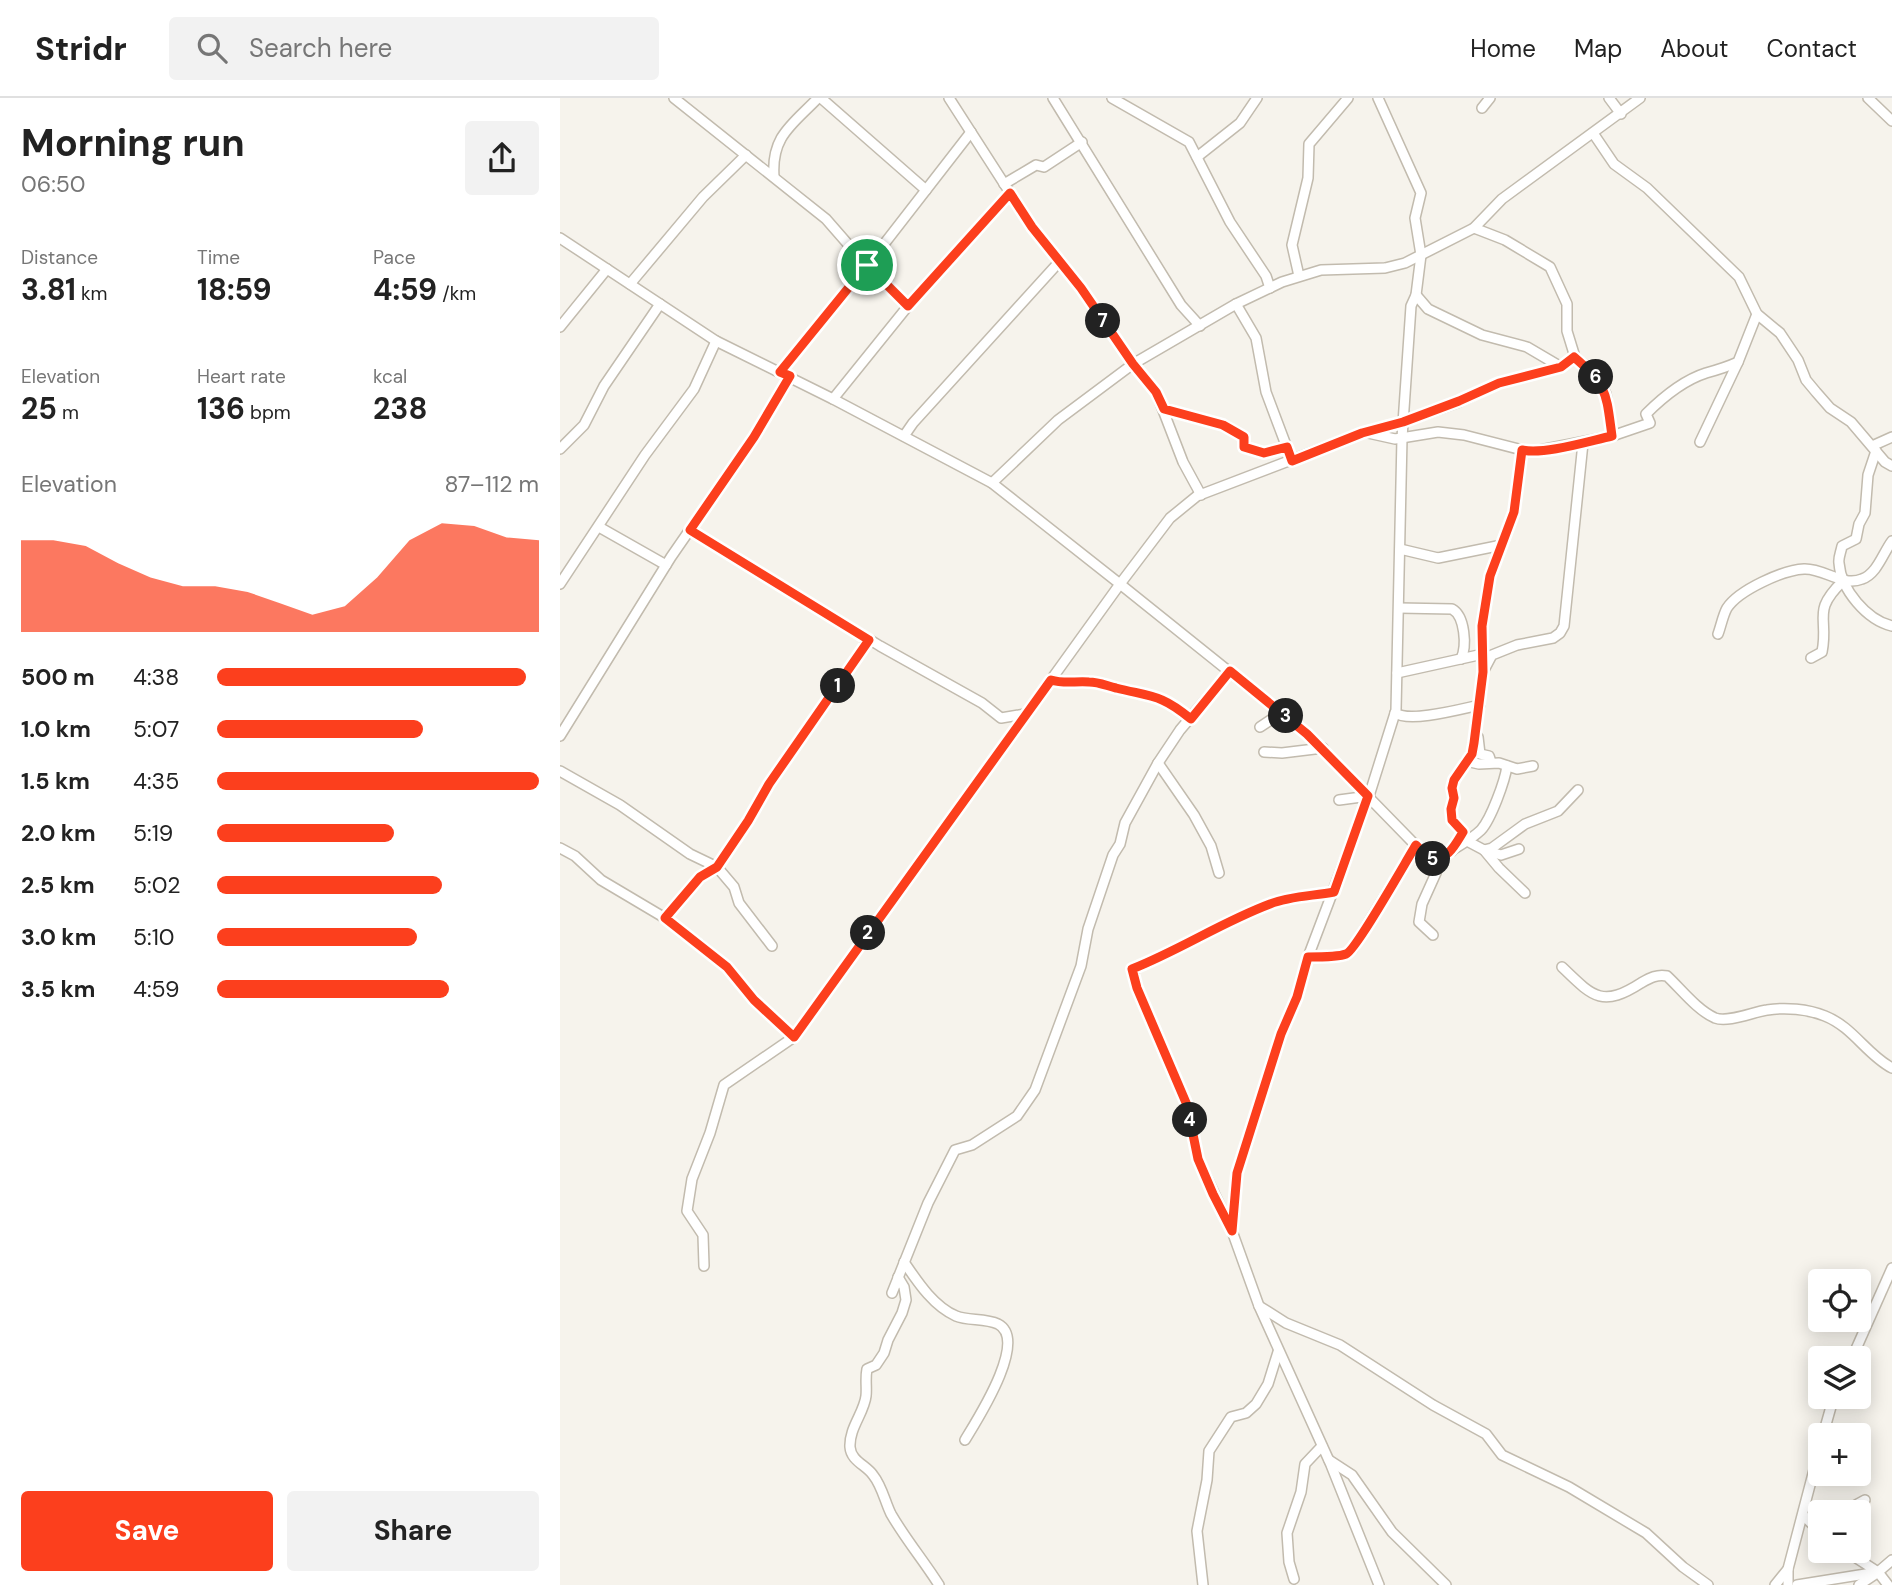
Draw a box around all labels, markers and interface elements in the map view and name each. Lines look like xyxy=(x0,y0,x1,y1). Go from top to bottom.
search box xyxy=(169,17,659,80)
text: Stridr xyxy=(35,27,127,70)
icon: search xyxy=(193,29,231,67)
text: Search here xyxy=(249,31,392,65)
text: Home xyxy=(1470,33,1536,64)
text: Map xyxy=(1574,33,1622,64)
text: About xyxy=(1660,33,1729,64)
text: Contact xyxy=(1767,33,1857,64)
text: Morning run xyxy=(21,118,245,168)
button: share xyxy=(465,121,539,195)
text: 06:50 xyxy=(21,169,86,199)
pin xyxy=(837,235,897,295)
text: Distance xyxy=(21,245,98,270)
text: Time xyxy=(197,245,240,270)
text: Pace xyxy=(373,245,416,270)
icon: arrive xyxy=(848,246,886,284)
text: 3.81 xyxy=(21,270,76,309)
text: 18:59 xyxy=(197,270,272,309)
text: 4:59 xyxy=(373,270,437,309)
text: km xyxy=(76,281,108,306)
text: /km xyxy=(437,281,476,306)
pin: 7 xyxy=(1086,304,1120,339)
text: 7 xyxy=(1097,308,1108,333)
pin: 6 xyxy=(1578,360,1614,394)
text: Elevation xyxy=(21,364,100,389)
text: Heart rate xyxy=(197,364,286,389)
text: kcal xyxy=(373,364,407,389)
text: 6 xyxy=(1589,364,1602,389)
text: 25 xyxy=(21,389,57,428)
text: 136 xyxy=(197,389,245,428)
text: 238 xyxy=(373,389,427,428)
text: m xyxy=(57,400,79,425)
text: bpm xyxy=(245,400,291,425)
text: Elevation xyxy=(21,469,117,499)
text: 87–112 m xyxy=(445,469,539,499)
text: 500 m xyxy=(21,662,95,692)
text: 4:38 xyxy=(133,662,179,692)
pin: 1 xyxy=(820,668,856,704)
text: 1 xyxy=(834,673,841,698)
pin: 3 xyxy=(1268,698,1304,734)
text: 3 xyxy=(1280,703,1291,728)
text: 1.0 km xyxy=(21,714,91,744)
text: 5:07 xyxy=(133,714,179,744)
text: 1.5 km xyxy=(21,766,90,796)
text: 4:35 xyxy=(133,766,179,796)
text: 2.0 km xyxy=(21,818,96,848)
text: 5:19 xyxy=(133,818,173,848)
pin: 5 xyxy=(1416,842,1450,876)
text: 5 xyxy=(1427,846,1438,871)
text: 2.5 km xyxy=(21,870,95,900)
text: 5:02 xyxy=(133,870,180,900)
pin: 2 xyxy=(850,916,886,950)
text: 2 xyxy=(862,920,873,945)
text: 3.0 km xyxy=(21,922,96,952)
text: 5:10 xyxy=(133,922,175,952)
text: 3.5 km xyxy=(21,974,95,1004)
text: 4:59 xyxy=(133,974,179,1004)
pin: 4 xyxy=(1172,1102,1208,1138)
text: 4 xyxy=(1183,1107,1196,1132)
map controls xyxy=(1808,1269,1871,1563)
button: locate xyxy=(1808,1269,1871,1332)
button: layers xyxy=(1808,1346,1871,1409)
button: + xyxy=(1808,1423,1871,1486)
button: Save xyxy=(21,1491,273,1571)
button: Share xyxy=(287,1491,539,1571)
button: − xyxy=(1808,1500,1871,1563)

